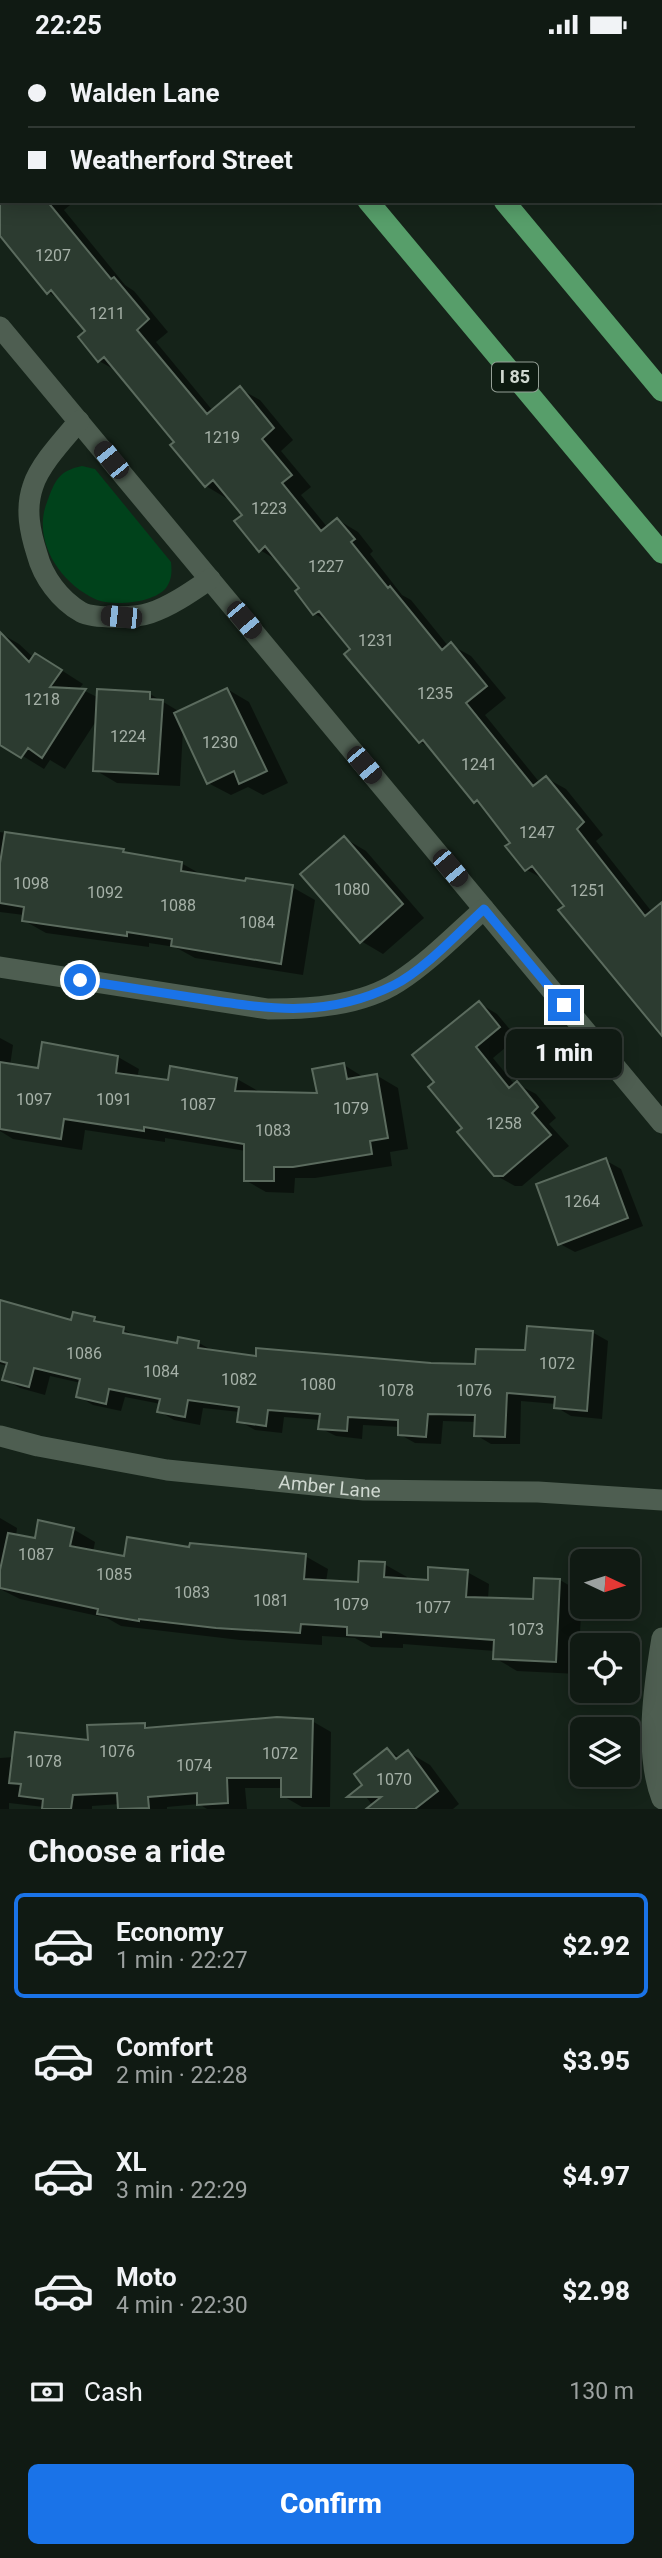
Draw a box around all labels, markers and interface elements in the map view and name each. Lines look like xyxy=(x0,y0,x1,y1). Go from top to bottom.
text: 22:25 xyxy=(35,10,102,40)
text: Walden Lane xyxy=(70,78,219,108)
text: Weatherford Street xyxy=(70,145,293,175)
house number: 1207 xyxy=(35,246,71,265)
house number: 1211 xyxy=(89,304,125,323)
road number: I 85 xyxy=(492,363,538,391)
house number: 1219 xyxy=(204,428,240,447)
car xyxy=(90,437,133,483)
house number: 1223 xyxy=(251,499,287,518)
house number: 1227 xyxy=(308,557,344,576)
car xyxy=(223,597,266,643)
car xyxy=(100,604,143,630)
house number: 1231 xyxy=(358,631,394,650)
house number: 1235 xyxy=(417,684,453,703)
house number: 1218 xyxy=(24,690,60,709)
house number: 1224 xyxy=(110,727,146,746)
house number: 1230 xyxy=(202,733,238,752)
car xyxy=(343,742,386,788)
house number: 1241 xyxy=(461,755,497,774)
house number: 1247 xyxy=(519,823,555,842)
car xyxy=(429,845,472,891)
house number: 1098 xyxy=(13,874,49,893)
house number: 1080 xyxy=(334,880,370,899)
house number: 1251 xyxy=(570,881,606,900)
house number: 1092 xyxy=(87,883,123,902)
house number: 1088 xyxy=(160,896,196,915)
house number: 1084 xyxy=(239,913,275,932)
route start xyxy=(64,964,96,996)
route end xyxy=(548,989,580,1021)
callout: 1 min xyxy=(506,1030,622,1079)
text: 1 min xyxy=(535,1040,593,1067)
house number: 1097 xyxy=(16,1090,52,1109)
house number: 1091 xyxy=(96,1090,132,1109)
house number: 1087 xyxy=(180,1095,216,1114)
house number: 1079 xyxy=(333,1099,369,1118)
house number: 1258 xyxy=(486,1114,522,1133)
house number: 1083 xyxy=(255,1121,291,1140)
house number: 1264 xyxy=(564,1192,600,1211)
house number: 1086 xyxy=(66,1344,102,1363)
house number: 1072 xyxy=(539,1354,575,1373)
house number: 1084 xyxy=(143,1362,179,1381)
house number: 1082 xyxy=(221,1370,257,1389)
house number: 1080 xyxy=(300,1375,336,1394)
house number: 1078 xyxy=(378,1381,414,1400)
house number: 1076 xyxy=(456,1381,492,1400)
street label: Amber Lane xyxy=(278,1470,381,1502)
house number: 1087 xyxy=(18,1545,54,1564)
north arrow xyxy=(570,1549,640,1619)
map controls xyxy=(570,1549,640,1787)
house number: 1085 xyxy=(96,1565,132,1584)
house number: 1083 xyxy=(174,1583,210,1602)
house number: 1081 xyxy=(253,1591,289,1610)
house number: 1079 xyxy=(333,1595,369,1614)
house number: 1077 xyxy=(415,1598,451,1617)
house number: 1073 xyxy=(508,1620,544,1639)
button: locate xyxy=(570,1633,640,1703)
button: layers xyxy=(570,1717,640,1787)
house number: 1076 xyxy=(99,1742,135,1761)
house number: 1072 xyxy=(262,1744,298,1763)
house number: 1078 xyxy=(26,1752,62,1771)
house number: 1074 xyxy=(176,1756,212,1775)
house number: 1070 xyxy=(376,1770,412,1789)
text: Choose a ride xyxy=(28,1832,225,1870)
icon: car xyxy=(32,1914,95,1977)
text: Economy xyxy=(116,1917,223,1947)
text: $2.92 xyxy=(562,1931,630,1961)
text: 1 min · 22:27 xyxy=(116,1947,248,1974)
icon: car xyxy=(32,2029,95,2092)
text: Comfort xyxy=(116,2032,213,2062)
text: $3.95 xyxy=(562,2046,630,2076)
text: 2 min · 22:28 xyxy=(116,2062,248,2089)
icon: car xyxy=(32,2144,95,2207)
text: XL xyxy=(116,2147,147,2177)
text: $4.97 xyxy=(562,2161,630,2191)
text: 3 min · 22:29 xyxy=(116,2177,248,2204)
icon: car xyxy=(32,2259,95,2322)
text: Moto xyxy=(116,2262,177,2292)
text: $2.98 xyxy=(562,2276,630,2306)
text: 4 min · 22:30 xyxy=(116,2292,248,2319)
icon: cash xyxy=(28,2373,66,2411)
text: Cash xyxy=(84,2377,143,2407)
text: 130 m xyxy=(569,2378,634,2405)
button: Confirm xyxy=(28,2464,634,2544)

